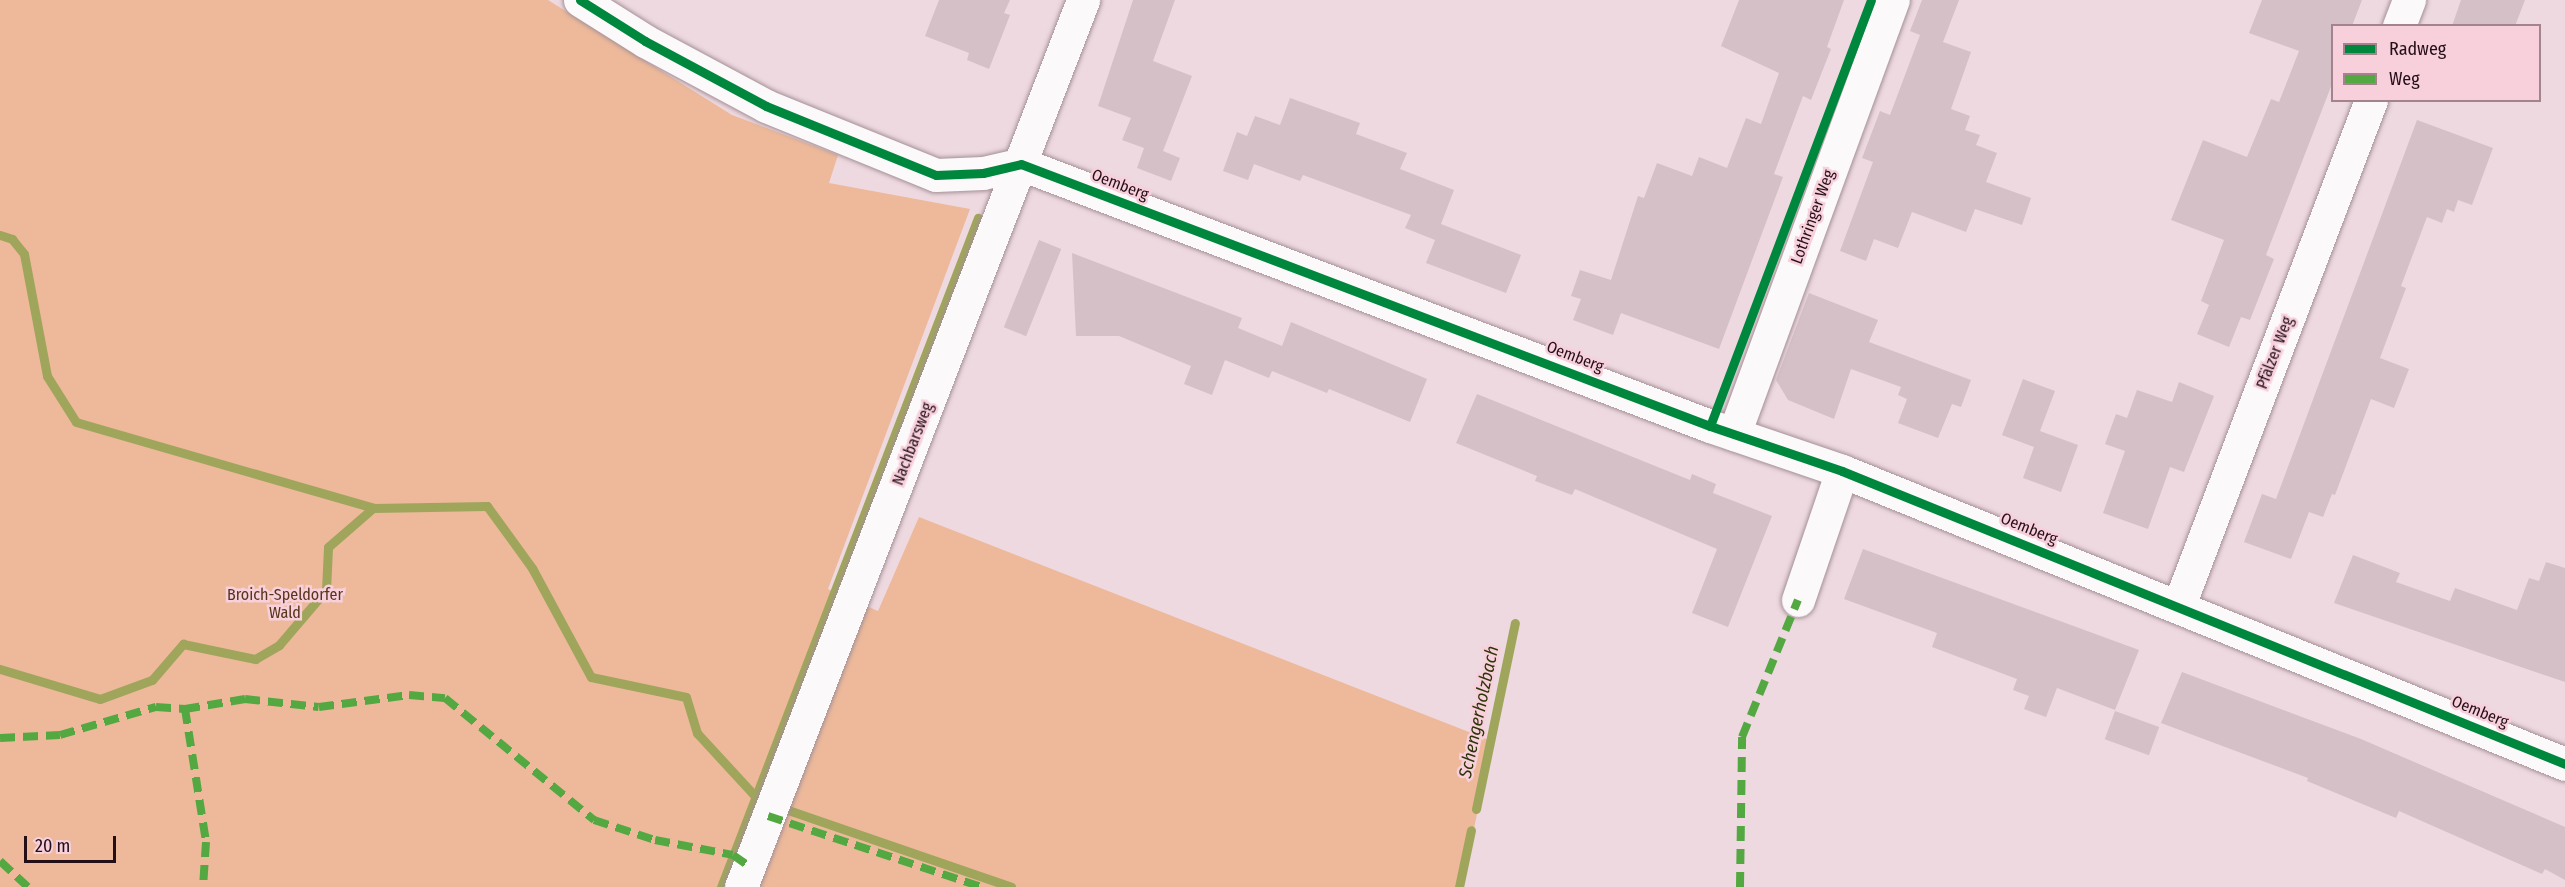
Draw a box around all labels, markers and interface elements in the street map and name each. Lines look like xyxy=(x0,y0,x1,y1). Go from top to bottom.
legend xyxy=(2331,24,2541,102)
text: Radweg xyxy=(2389,38,2446,60)
text: Weg xyxy=(2389,68,2420,90)
street label: Oemberg xyxy=(1089,165,1151,205)
street label: Lothringer Weg xyxy=(1787,167,1839,267)
street label: Pfälzer Weg xyxy=(2252,314,2298,392)
street label: Oemberg xyxy=(1544,337,1606,377)
street label: Nachbarsweg xyxy=(888,400,938,488)
street label: Oemberg xyxy=(1998,509,2060,549)
park label: Broich-Speldorfer Wald xyxy=(227,585,343,623)
water label: Schengerholzbach xyxy=(1454,644,1504,780)
street label: Oemberg xyxy=(2449,692,2511,732)
scale bar xyxy=(27,824,118,862)
text: 20 m xyxy=(35,835,70,857)

